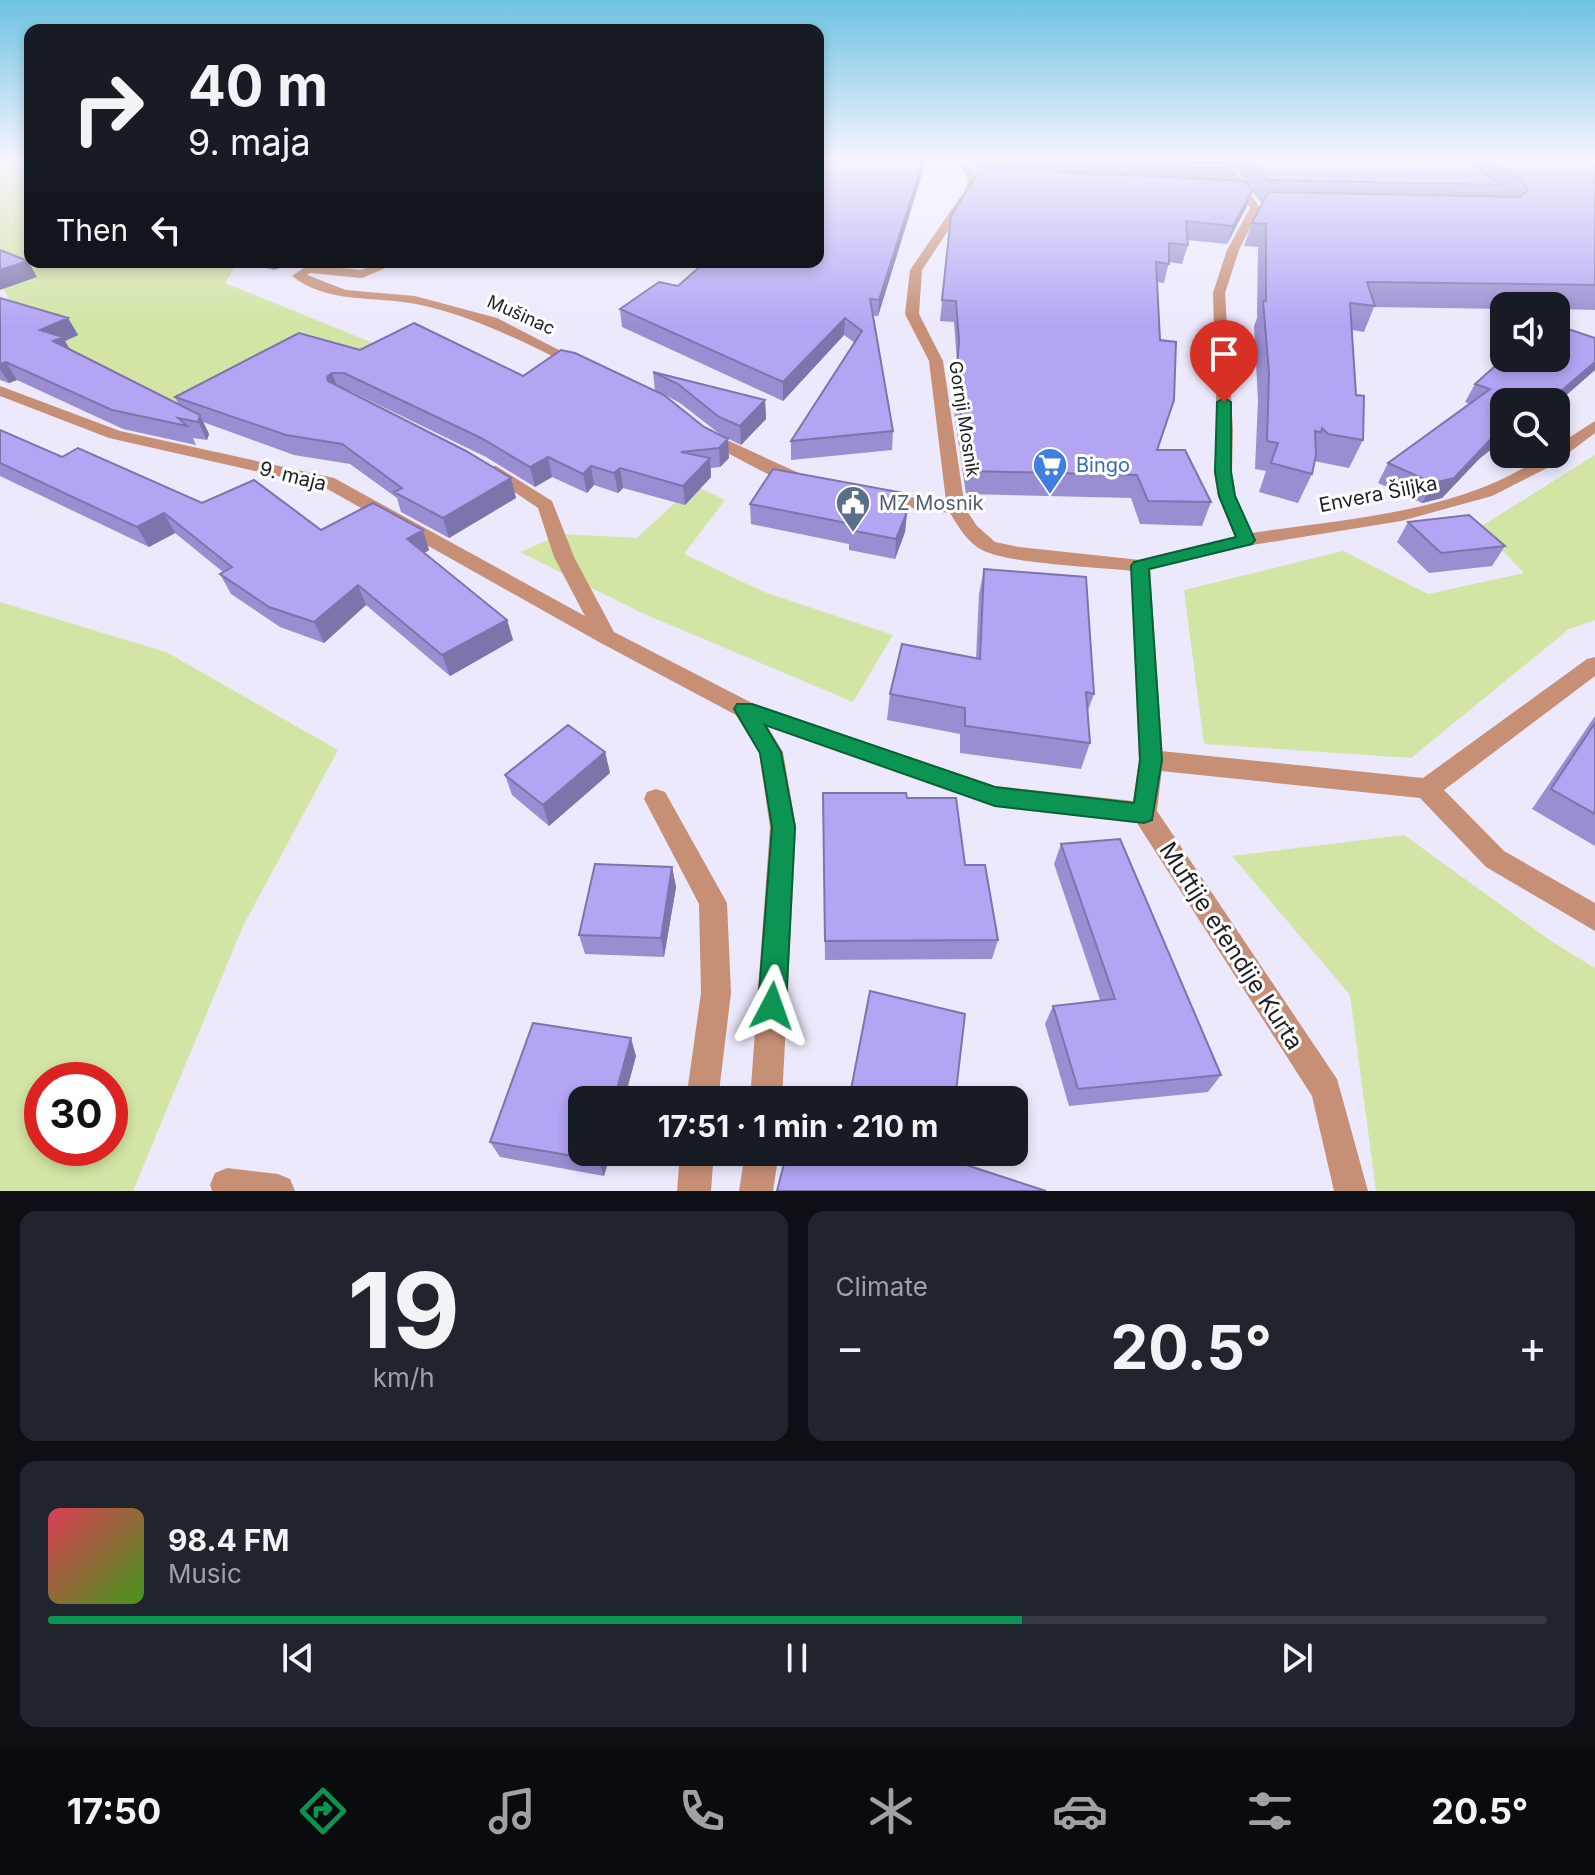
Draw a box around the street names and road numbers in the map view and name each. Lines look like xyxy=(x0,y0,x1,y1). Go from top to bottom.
street label: Mušinac xyxy=(484,290,558,339)
street label: Gornji Mosnik xyxy=(945,359,984,479)
street label: 9. maja xyxy=(257,456,329,496)
street label: Envera Šiljka xyxy=(1317,471,1439,517)
street label: Muftije efendije Kurta xyxy=(1153,836,1309,1055)

